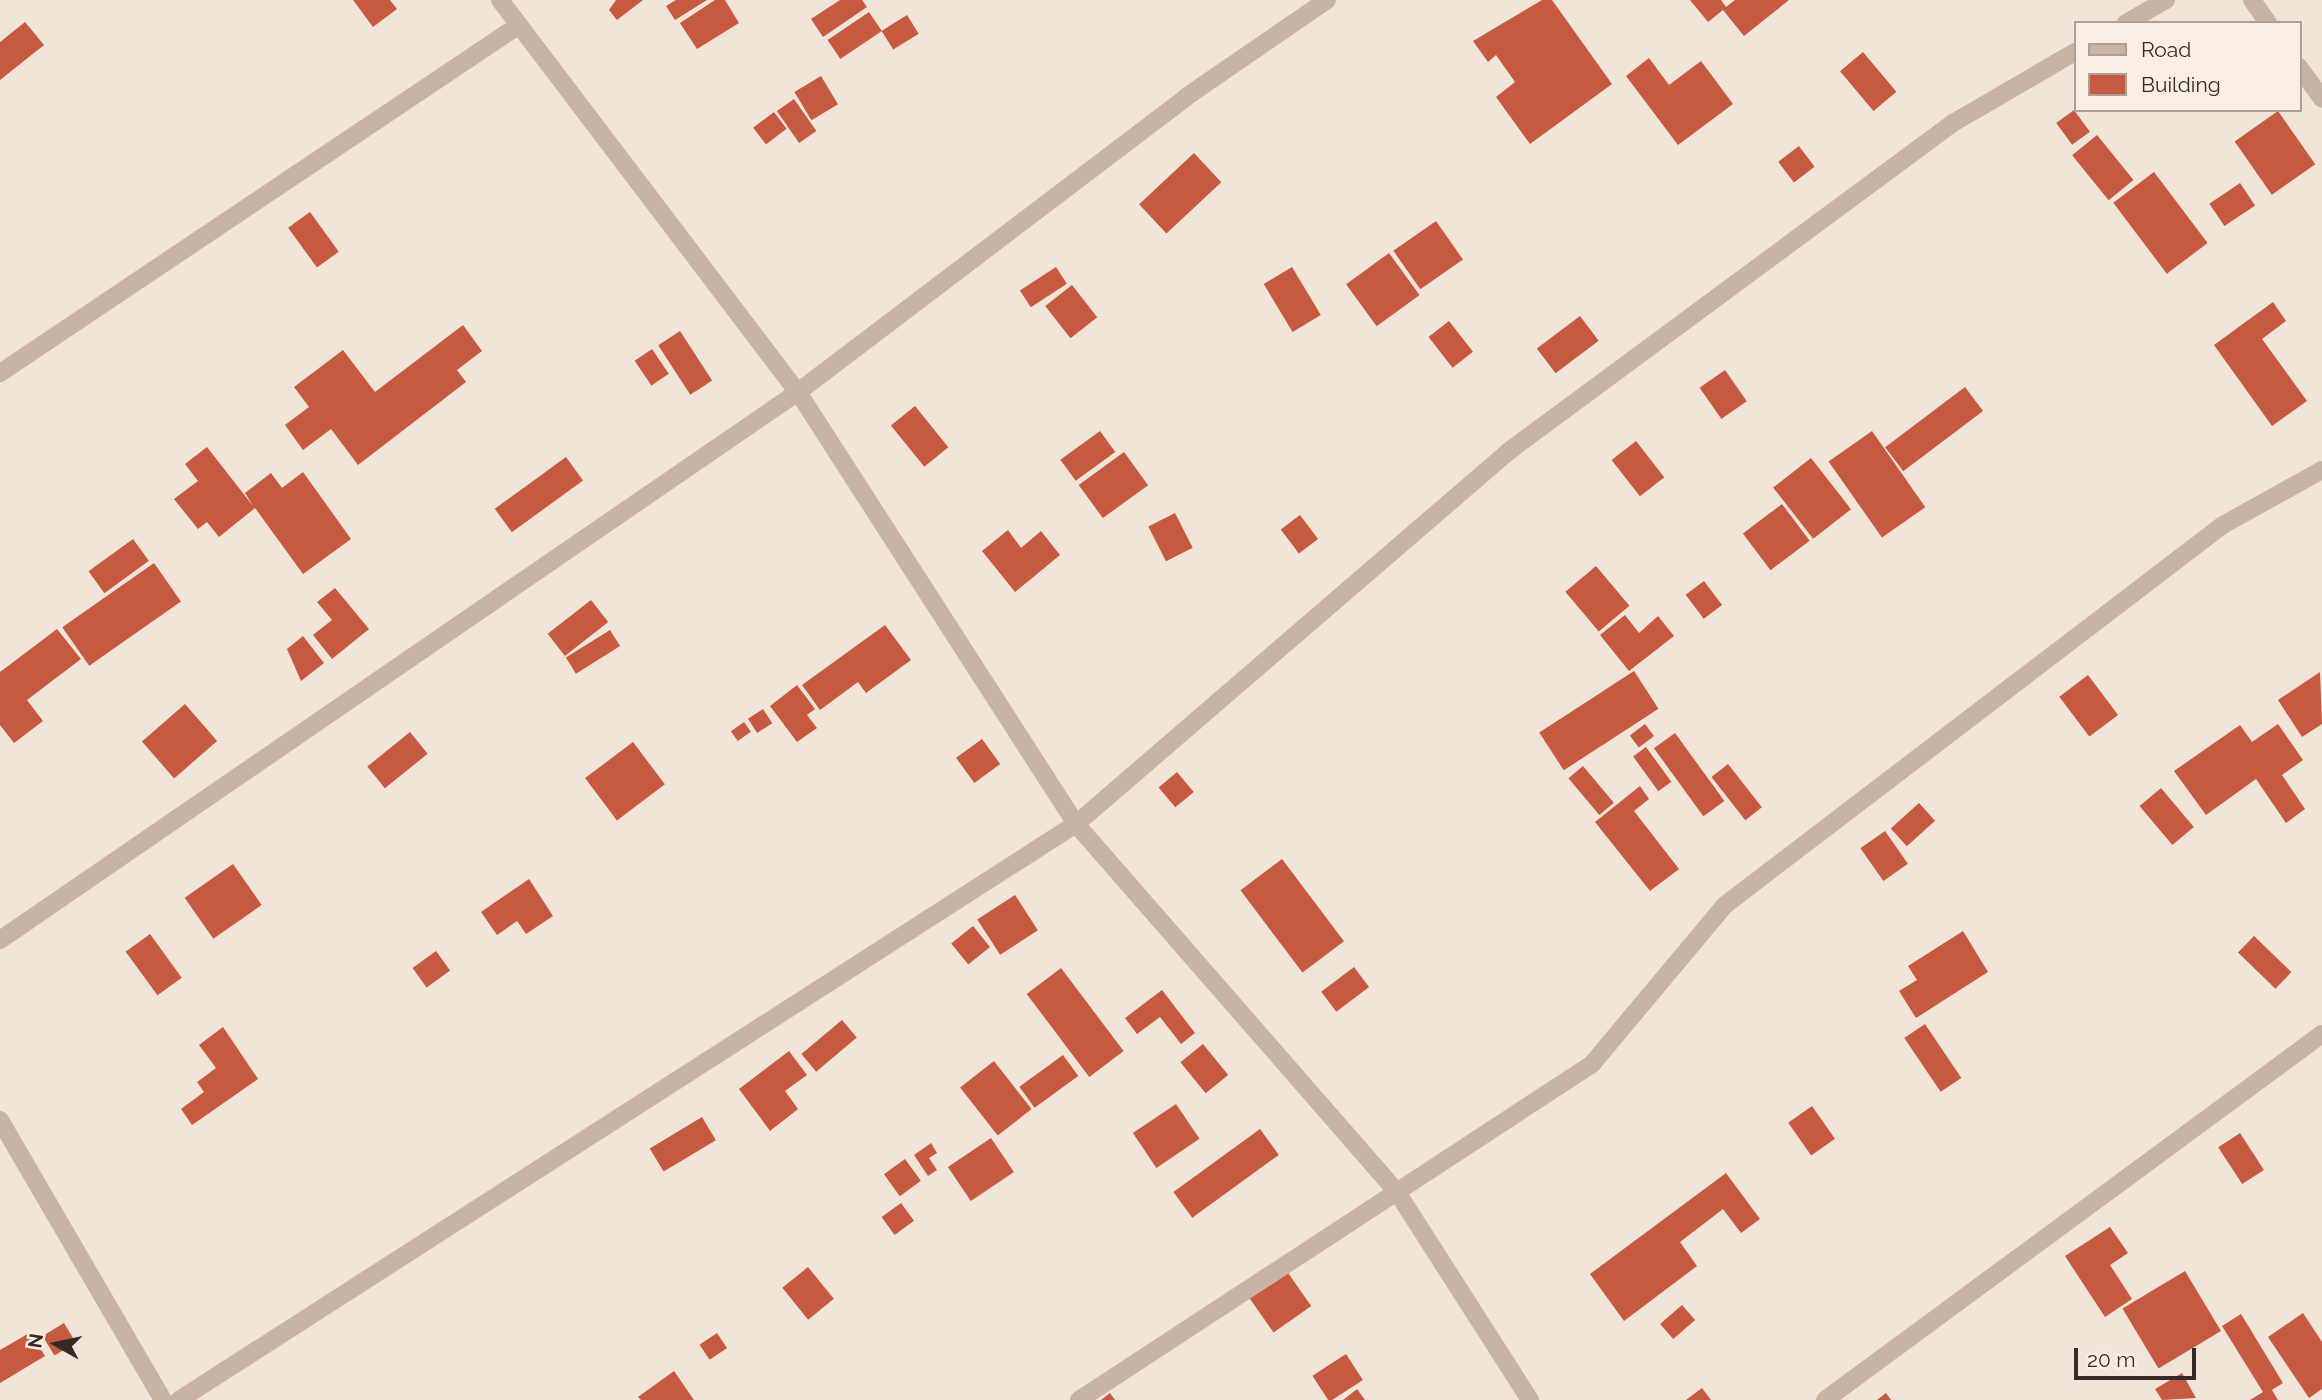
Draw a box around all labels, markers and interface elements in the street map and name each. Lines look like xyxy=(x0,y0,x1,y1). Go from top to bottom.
legend xyxy=(2074,21,2301,112)
text: Road xyxy=(2141,37,2191,62)
text: Building xyxy=(2141,72,2221,97)
north arrow xyxy=(21,1309,91,1379)
text: N xyxy=(23,1332,47,1350)
scale bar xyxy=(2077,1334,2200,1378)
text: 20 m xyxy=(2087,1347,2135,1372)

